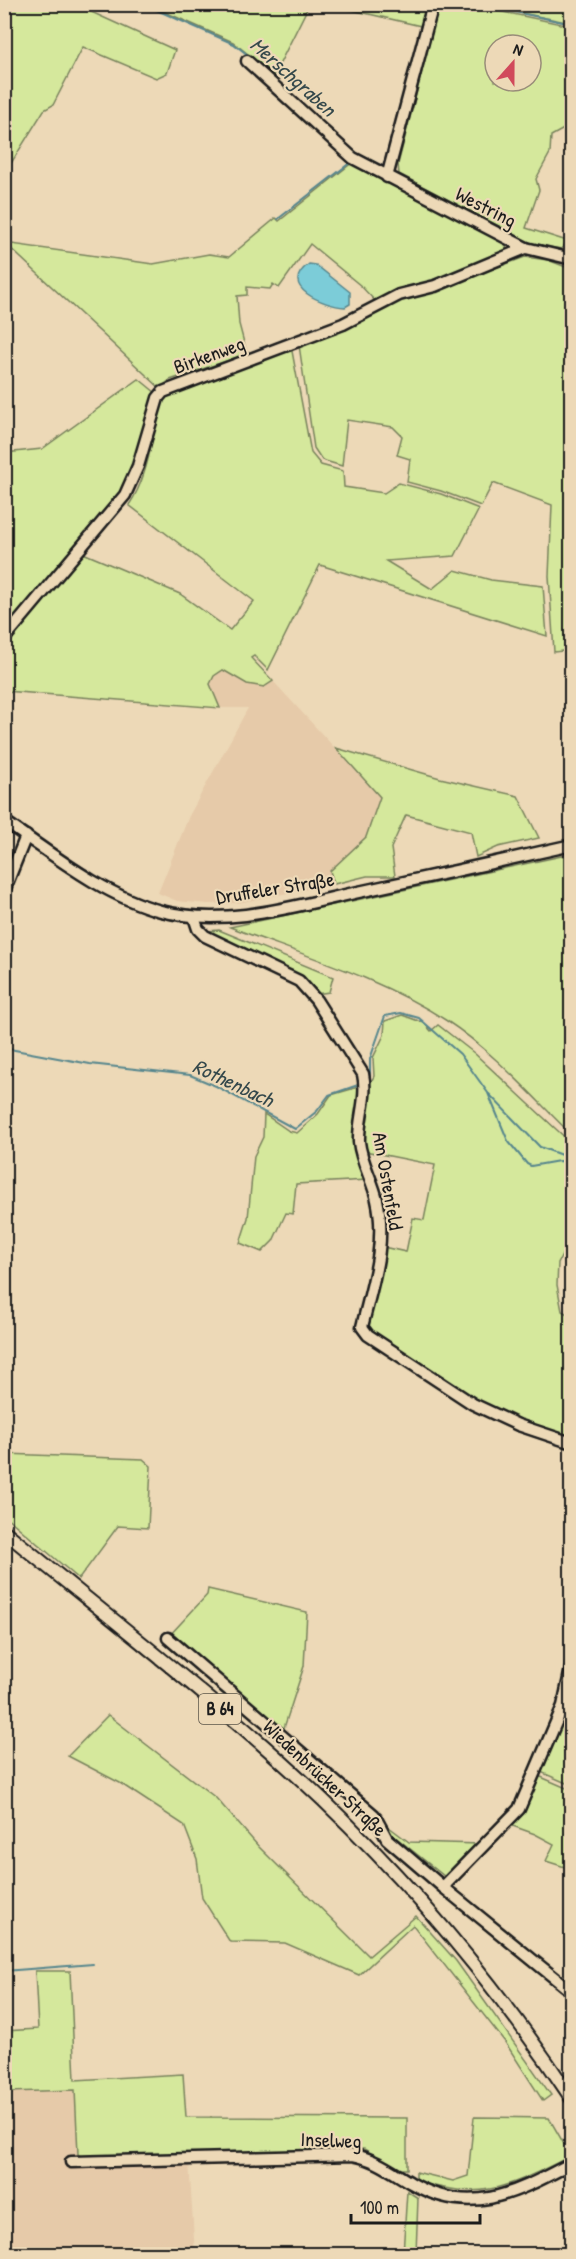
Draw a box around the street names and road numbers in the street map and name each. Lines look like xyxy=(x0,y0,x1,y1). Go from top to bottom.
street label: Westring xyxy=(451,180,521,233)
street label: Birkenweg xyxy=(170,329,248,380)
street label: Druffeler Straße xyxy=(214,865,336,910)
street label: Am Ostenfeld xyxy=(367,1130,410,1232)
road number: B 64 xyxy=(199,1694,241,1724)
street label: Wiedenbrücker Straße xyxy=(258,1713,393,1842)
street label: Inselweg xyxy=(300,2125,362,2154)

